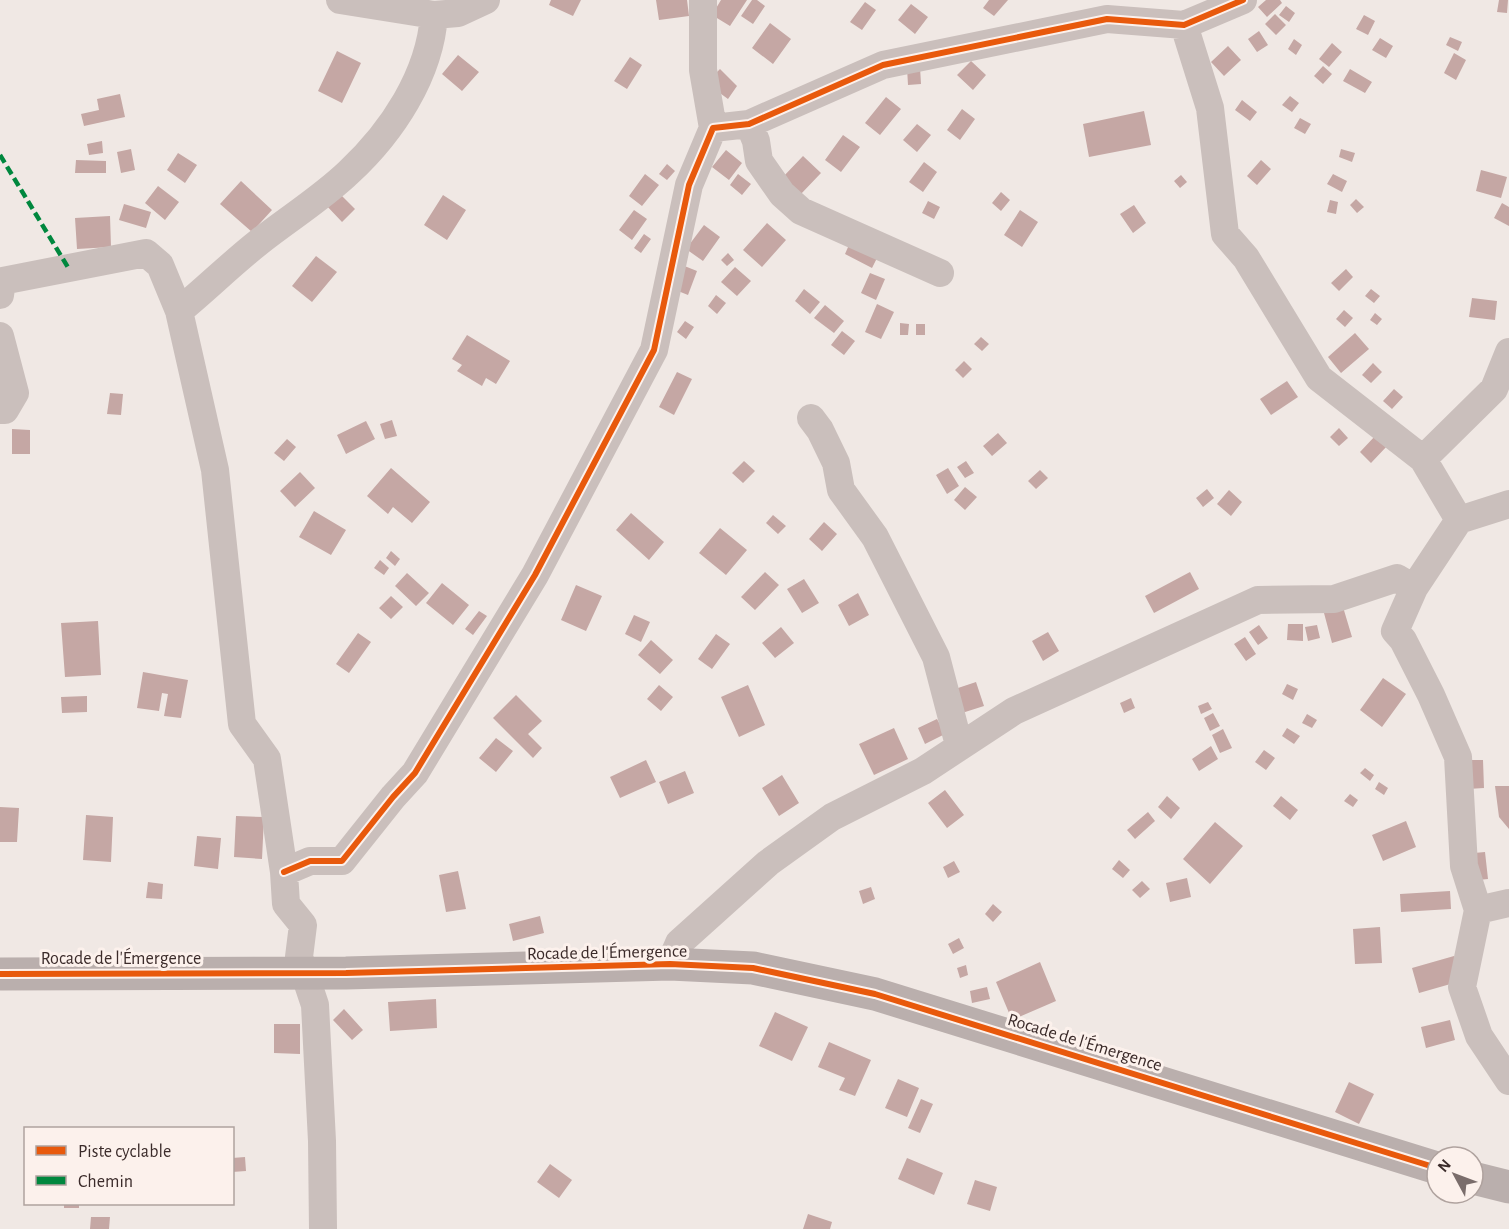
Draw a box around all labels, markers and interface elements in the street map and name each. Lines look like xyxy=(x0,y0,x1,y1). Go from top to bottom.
street label: Rocade de l'Émergence xyxy=(527,940,687,963)
street label: Rocade de l'Émergence xyxy=(41,947,201,968)
street label: Rocade de l'Émergence xyxy=(1005,1008,1165,1075)
legend xyxy=(24,1127,234,1205)
text: Piste cyclable xyxy=(78,1143,171,1161)
north arrow xyxy=(1425,1145,1485,1205)
text: N xyxy=(1435,1156,1454,1175)
text: Chemin xyxy=(78,1173,133,1191)

